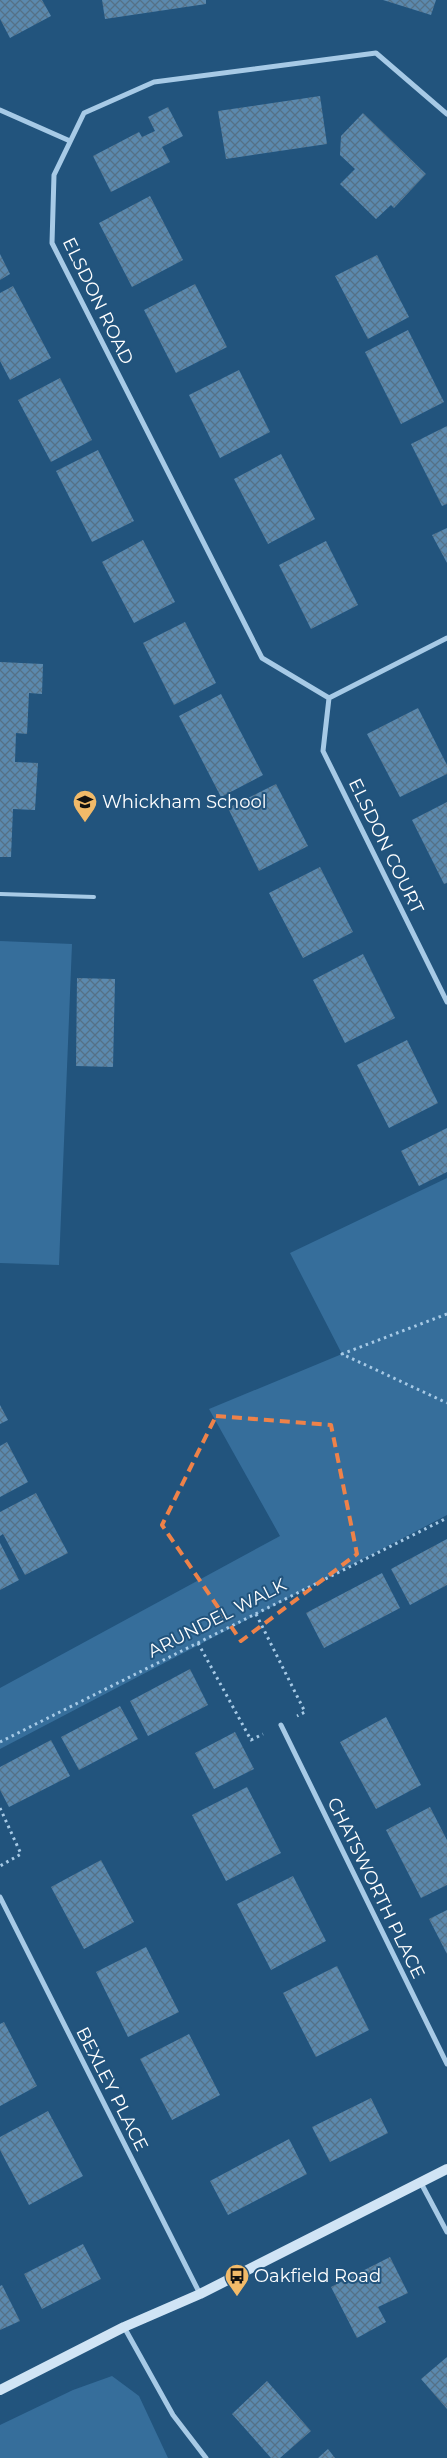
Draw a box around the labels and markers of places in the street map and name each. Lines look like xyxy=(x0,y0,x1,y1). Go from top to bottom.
school or university icon: Whickham School xyxy=(72,789,98,823)
place label: Whickham School xyxy=(102,791,267,813)
bus stop icon: Oakfield Road xyxy=(224,2263,250,2297)
place label: Oakfield Road xyxy=(254,2265,381,2287)

